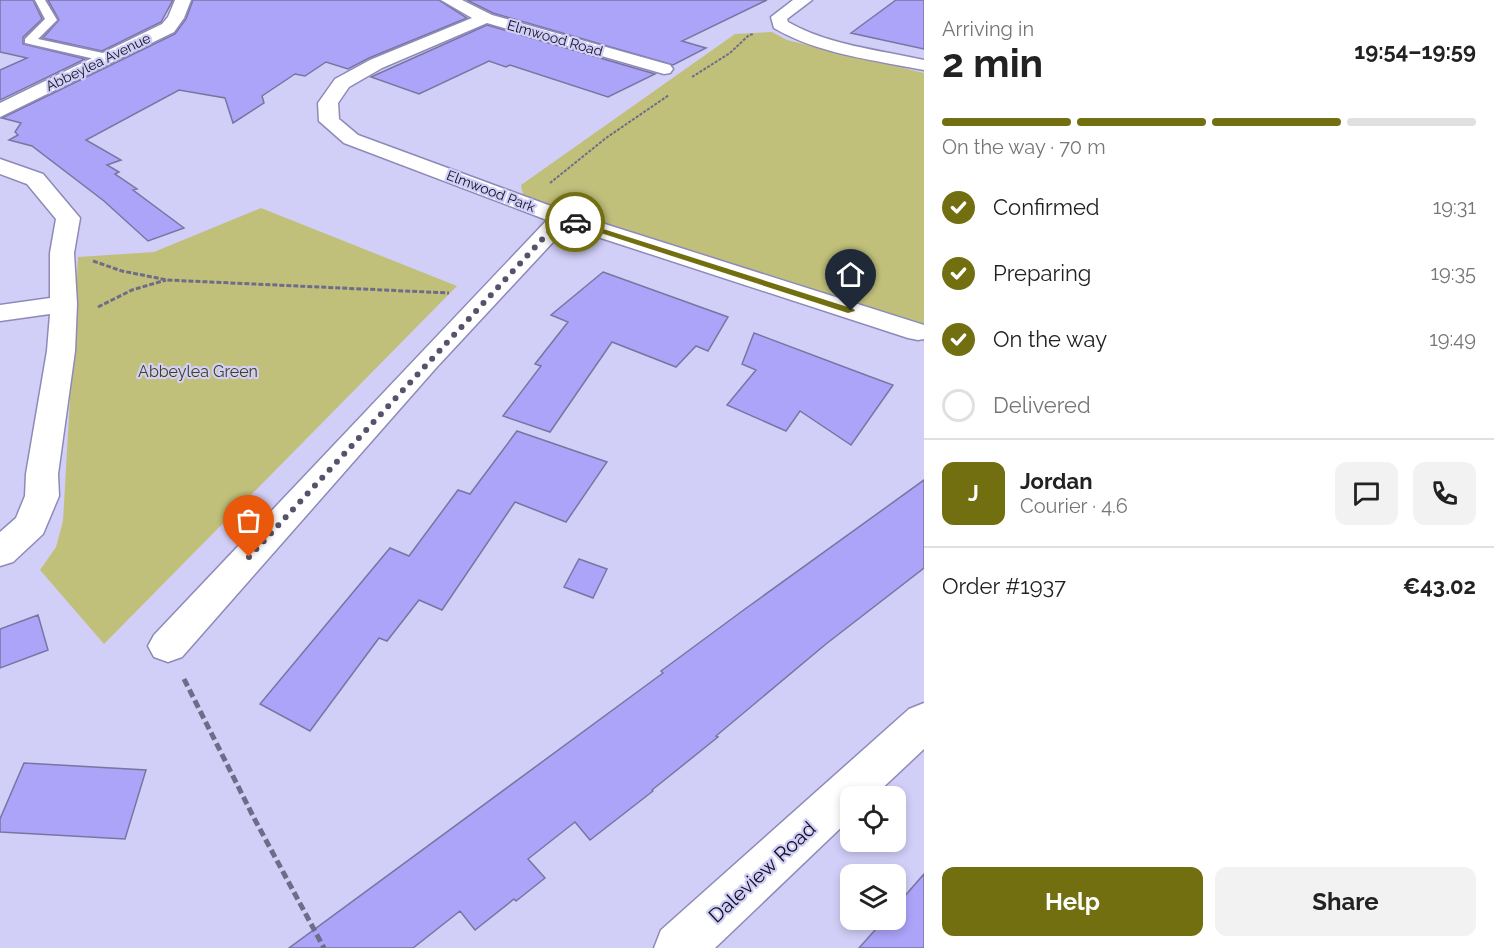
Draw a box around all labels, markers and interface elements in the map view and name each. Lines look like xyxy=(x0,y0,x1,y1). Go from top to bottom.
street label: Elmwood Road xyxy=(505,17,605,59)
text: Arriving in xyxy=(942,17,1034,41)
street label: Abbeylea Avenue xyxy=(43,30,153,94)
text: 19:54–19:59 xyxy=(1354,38,1476,64)
text: 2 min xyxy=(942,40,1043,86)
text: On the way · 70 m xyxy=(942,135,1106,159)
street label: Elmwood Park xyxy=(444,167,538,215)
icon: check xyxy=(942,191,975,224)
courier xyxy=(545,192,605,252)
text: Confirmed xyxy=(993,194,1100,220)
text: 19:31 xyxy=(1433,195,1476,219)
icon: car xyxy=(559,206,592,239)
pin xyxy=(825,249,876,311)
icon: check xyxy=(942,257,975,290)
icon: home xyxy=(834,258,867,291)
text: Preparing xyxy=(993,260,1091,286)
text: 19:35 xyxy=(1430,261,1476,285)
icon: check xyxy=(942,323,975,356)
text: On the way xyxy=(993,326,1107,352)
text: 19:49 xyxy=(1429,327,1476,351)
park label: Abbeylea Green xyxy=(138,362,258,381)
text: Delivered xyxy=(993,392,1091,418)
button: chat xyxy=(1335,462,1398,525)
button: phone xyxy=(1413,462,1476,525)
text: Jordan xyxy=(1020,468,1092,494)
text: J xyxy=(968,480,979,506)
text: Courier · 4.6 xyxy=(1020,494,1128,518)
pin xyxy=(223,495,274,557)
icon: bag xyxy=(232,504,265,537)
text: Order #1937 xyxy=(942,573,1066,599)
text: €43.02 xyxy=(1403,573,1476,599)
map controls xyxy=(840,786,906,930)
button: locate xyxy=(840,786,906,852)
street label: Daleview Road xyxy=(704,816,820,928)
button: layers xyxy=(840,864,906,930)
button: Help xyxy=(942,867,1203,936)
button: Share xyxy=(1215,867,1476,936)

